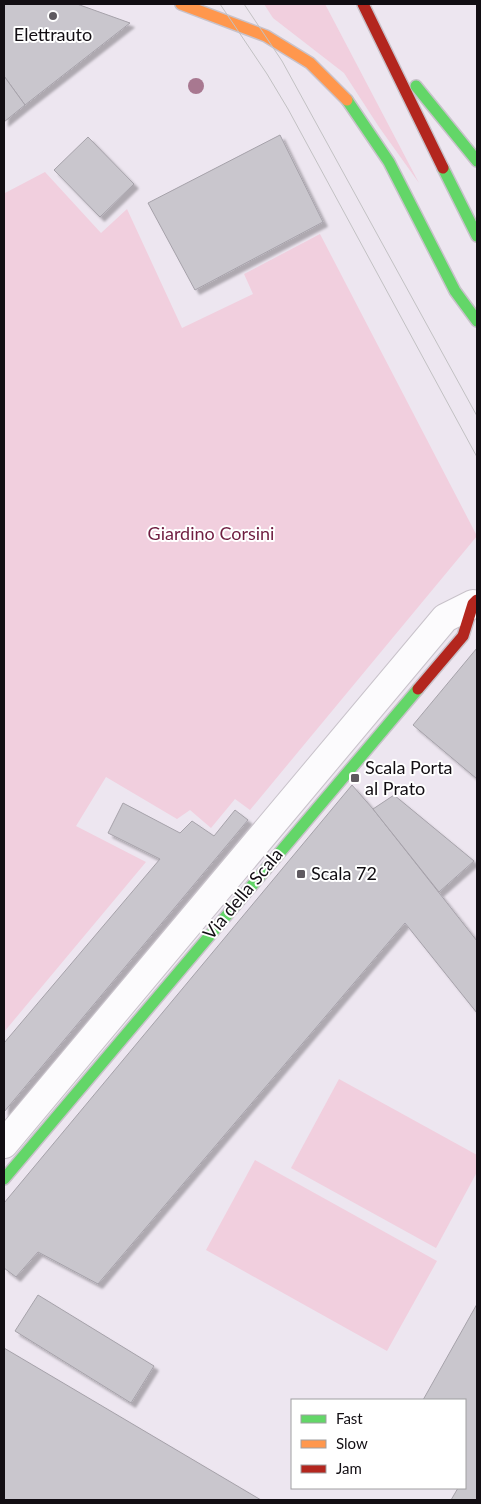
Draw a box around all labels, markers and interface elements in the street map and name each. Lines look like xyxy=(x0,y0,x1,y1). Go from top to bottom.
marker: Elettrauto xyxy=(47,10,59,22)
place label: Elettrauto xyxy=(14,23,92,45)
park label: Giardino Corsini xyxy=(148,522,274,544)
place label: Scala Porta al Prato xyxy=(365,756,453,799)
marker: Scala Porta al Prato xyxy=(349,772,361,784)
street label: Via della Scala xyxy=(198,843,287,943)
place label: Scala 72 xyxy=(311,862,377,884)
marker: Scala 72 xyxy=(295,868,307,880)
legend xyxy=(291,1399,466,1489)
text: Fast xyxy=(336,1409,363,1427)
text: Slow xyxy=(336,1434,368,1452)
text: Jam xyxy=(336,1459,362,1477)

